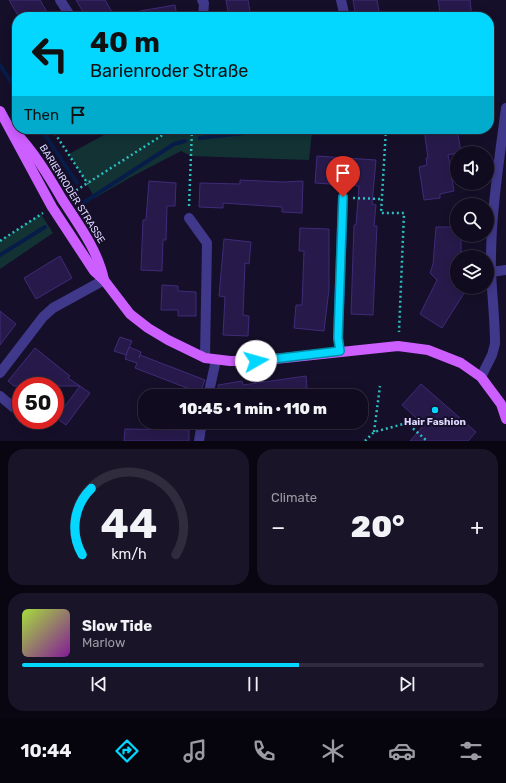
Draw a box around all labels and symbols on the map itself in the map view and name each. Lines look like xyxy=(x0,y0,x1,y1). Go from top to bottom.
street label: BARIENRODER STRASSE xyxy=(37,142,107,246)
pin xyxy=(326,156,360,197)
position arrow xyxy=(235,340,277,382)
speed limit sign: 50 xyxy=(12,377,64,429)
marker: Hair Fashion xyxy=(430,405,440,415)
place label: Hair Fashion xyxy=(404,416,466,428)

